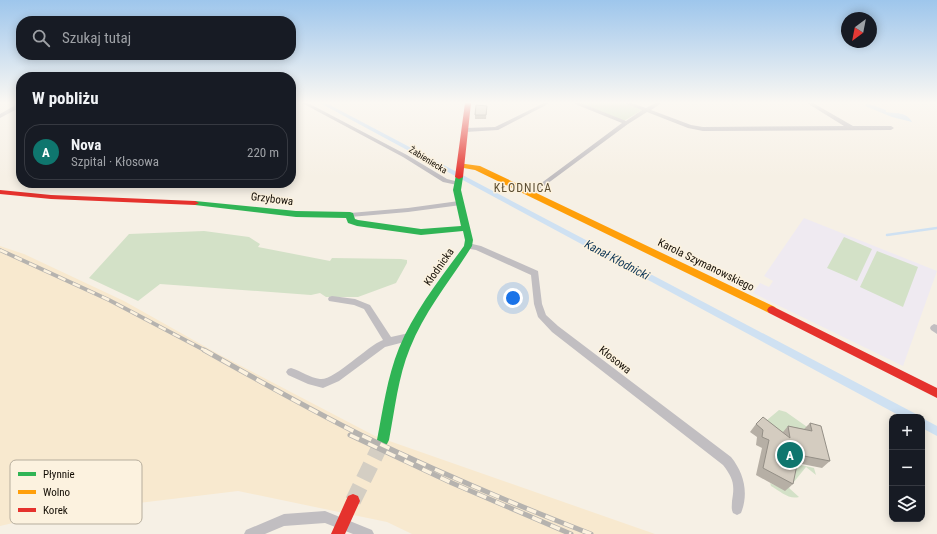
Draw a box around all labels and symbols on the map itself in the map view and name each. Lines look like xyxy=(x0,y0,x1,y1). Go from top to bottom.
north arrow xyxy=(841,12,877,48)
street label: Żabieniecka xyxy=(407,144,449,176)
district label: KŁODNICA xyxy=(494,181,552,195)
street label: Grzybowa xyxy=(250,190,294,208)
street label: Karola Szymanowskiego xyxy=(656,236,757,294)
water label: Kanał Kłodnicki xyxy=(582,237,652,283)
street label: Kłodnicka xyxy=(421,246,457,288)
your location xyxy=(503,288,523,308)
street label: Kłosowa xyxy=(596,343,634,377)
pin: A xyxy=(777,440,803,470)
legend xyxy=(10,460,142,524)
text: Płynnie xyxy=(43,468,75,481)
text: Wolno xyxy=(43,486,71,499)
text: Korek xyxy=(43,504,68,517)

